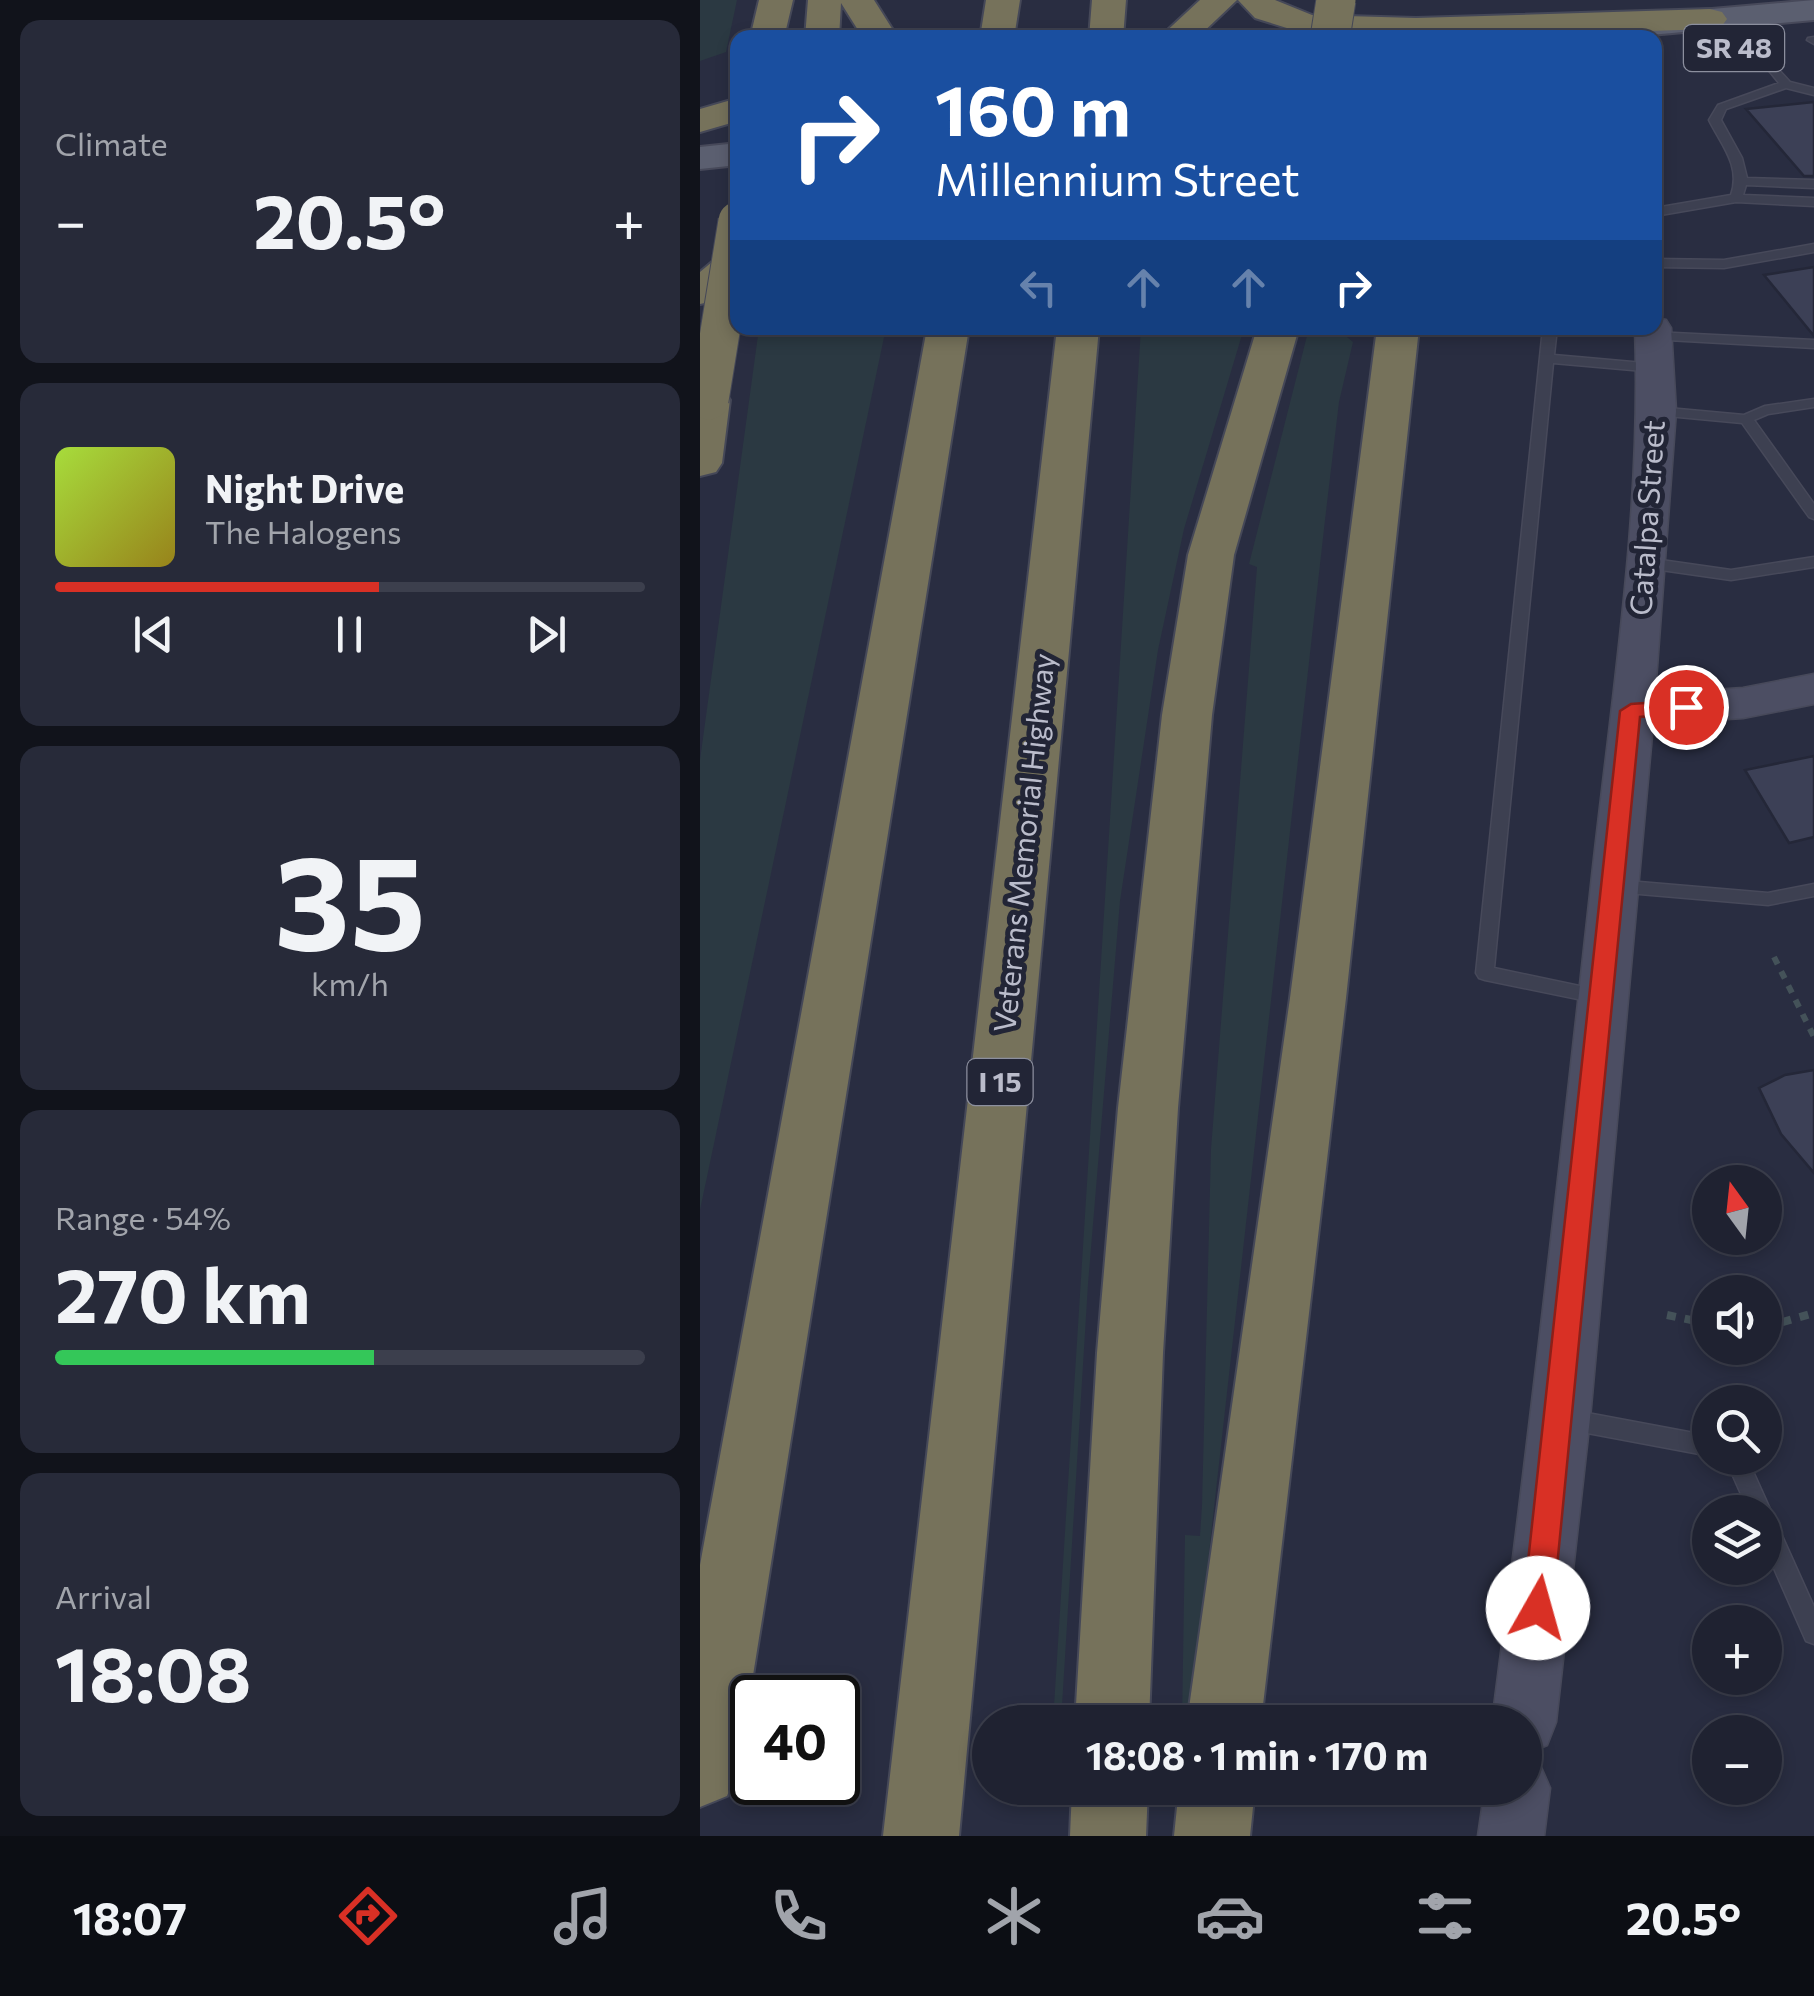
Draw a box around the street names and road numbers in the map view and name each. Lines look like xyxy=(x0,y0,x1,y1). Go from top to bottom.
road number: SR 48 xyxy=(1684,25,1784,71)
street label: Catalpa Street xyxy=(1620,419,1671,617)
street label: Veterans Memorial Highway xyxy=(984,651,1061,1034)
road number: I 15 xyxy=(968,1059,1032,1105)

